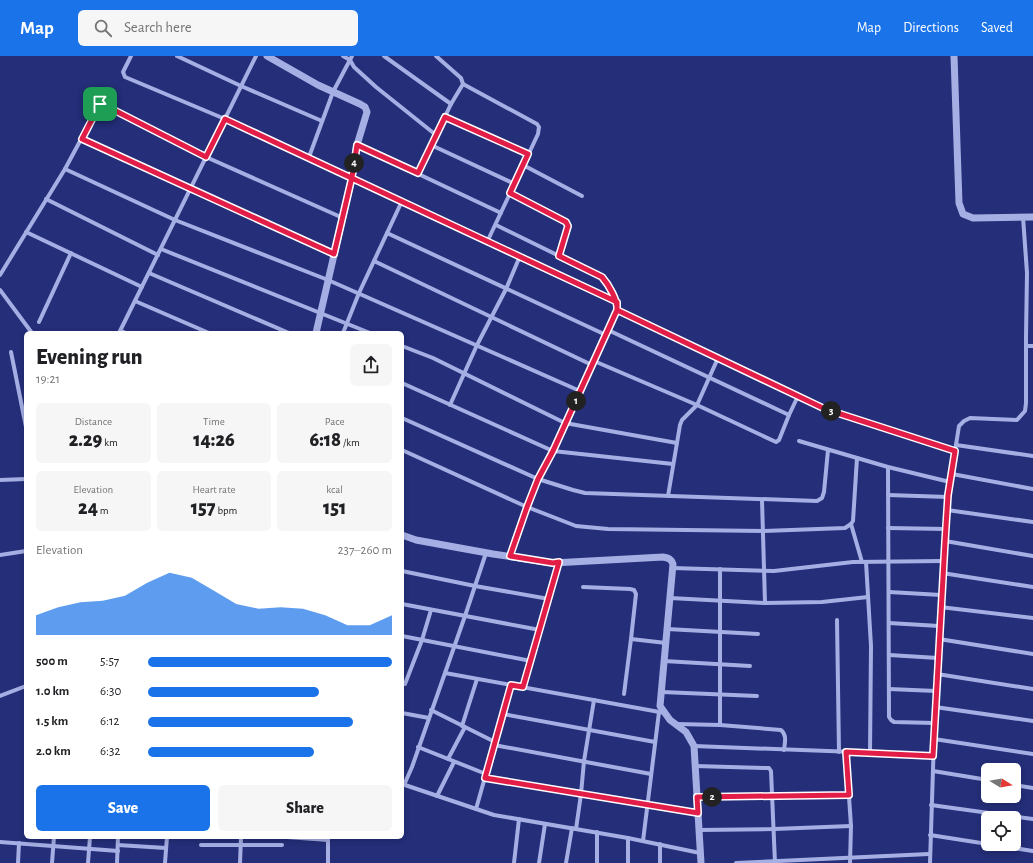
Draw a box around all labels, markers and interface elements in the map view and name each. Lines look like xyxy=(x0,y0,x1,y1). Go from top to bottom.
search box xyxy=(78,10,358,46)
icon: search xyxy=(92,17,114,39)
text: Map xyxy=(20,19,54,38)
text: Search here xyxy=(124,20,192,35)
text: Map xyxy=(857,21,881,35)
text: Directions xyxy=(903,21,959,35)
text: Saved xyxy=(981,21,1013,35)
pin xyxy=(83,87,117,121)
icon: arrive xyxy=(89,93,111,115)
pin: 4 xyxy=(344,153,364,173)
text: 4 xyxy=(351,157,357,168)
button: share xyxy=(350,344,392,386)
text: Evening run xyxy=(36,346,143,368)
text: 19:21 xyxy=(36,373,60,386)
pin: 1 xyxy=(566,391,586,411)
text: 1 xyxy=(574,395,578,406)
pin: 3 xyxy=(821,401,841,421)
text: 3 xyxy=(829,405,833,416)
text: Distance xyxy=(75,416,112,427)
text: Time xyxy=(203,416,225,427)
text: Pace xyxy=(325,416,345,427)
text: 2.29 xyxy=(69,430,102,450)
text: 14:26 xyxy=(193,430,235,450)
text: 6:18 xyxy=(309,430,341,450)
text: km xyxy=(102,437,118,448)
text: /km xyxy=(341,437,360,448)
text: Elevation xyxy=(73,484,113,495)
text: Heart rate xyxy=(192,484,236,495)
text: kcal xyxy=(326,484,343,495)
text: 24 xyxy=(78,498,98,518)
text: 157 xyxy=(191,498,216,518)
text: 151 xyxy=(323,498,346,518)
text: m xyxy=(98,505,109,516)
text: bpm xyxy=(216,505,237,516)
text: Elevation xyxy=(36,544,83,557)
text: 237–260 m xyxy=(338,544,392,557)
text: 500 m xyxy=(36,655,68,668)
text: 5:57 xyxy=(100,655,119,668)
text: 1.0 km xyxy=(36,685,69,698)
text: 6:30 xyxy=(100,685,121,698)
text: 1.5 km xyxy=(36,715,68,728)
text: 6:12 xyxy=(100,715,119,728)
text: 2.0 km xyxy=(36,745,71,758)
text: 6:32 xyxy=(100,745,120,758)
north arrow xyxy=(981,763,1021,803)
map controls xyxy=(981,763,1021,851)
button: Save xyxy=(36,785,210,831)
button: Share xyxy=(218,785,392,831)
pin: 2 xyxy=(702,787,722,807)
text: 2 xyxy=(709,791,715,802)
button: locate xyxy=(981,811,1021,851)

